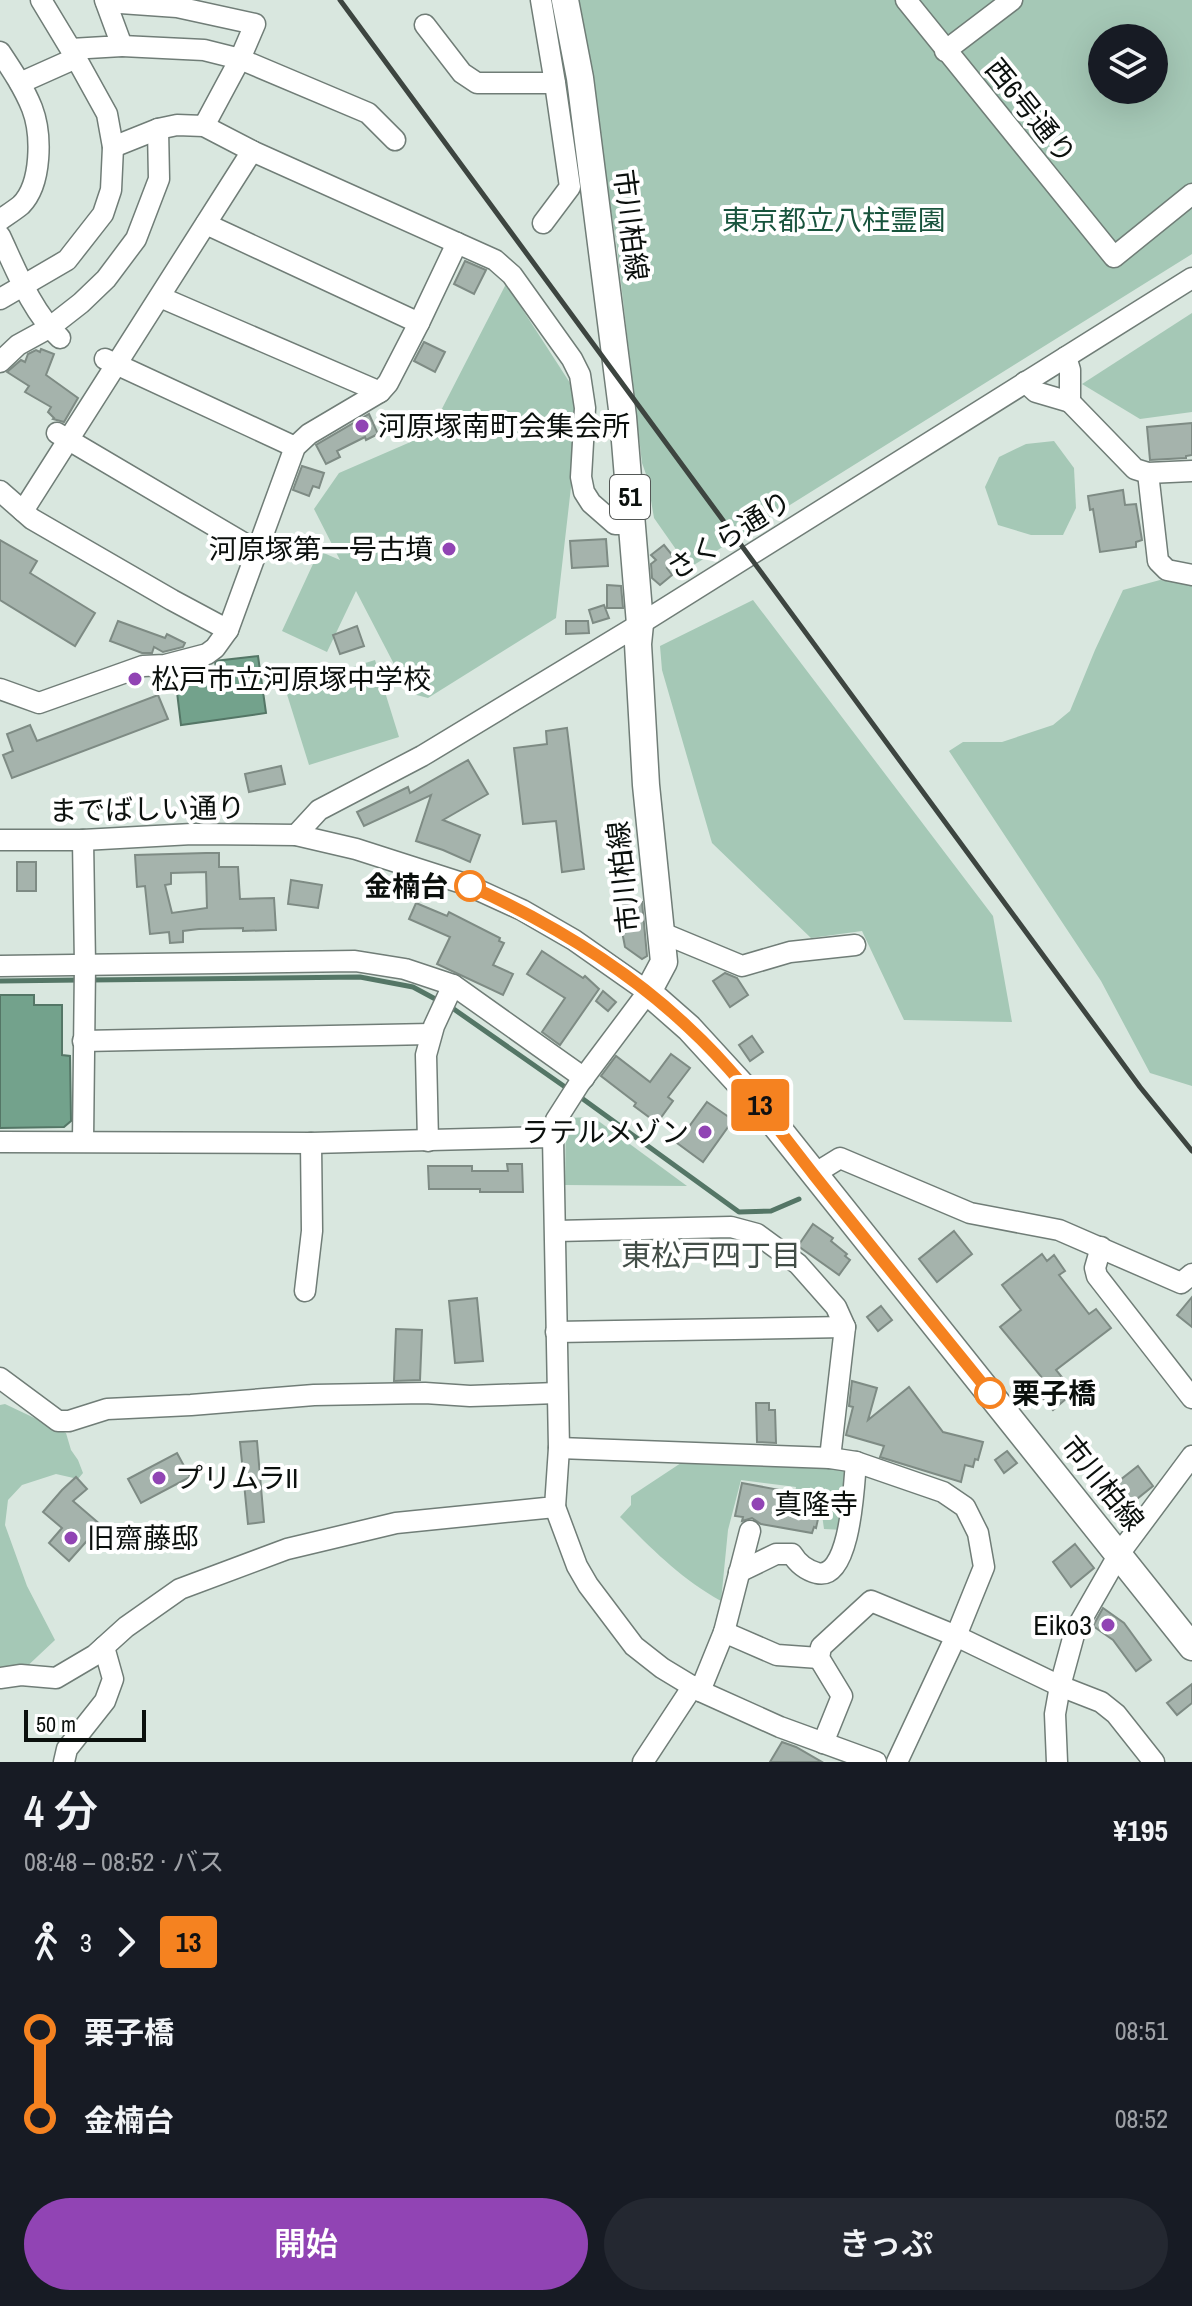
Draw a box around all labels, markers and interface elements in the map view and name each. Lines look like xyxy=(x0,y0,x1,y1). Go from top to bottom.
map controls xyxy=(1088,24,1168,104)
button: layers xyxy=(1088,24,1168,104)
street label: 西6号通り xyxy=(977,51,1085,171)
street label: 市川柏線 xyxy=(605,167,657,283)
park label: 東京都立八柱霊園 xyxy=(722,201,946,239)
place label: 河原塚南町会集会所 xyxy=(378,407,630,445)
marker: 河原塚南町会集会所 xyxy=(353,417,371,435)
road number: 51 xyxy=(610,475,650,519)
street label: さくら通り xyxy=(660,482,798,588)
place label: 河原塚第一号古墳 xyxy=(209,530,433,568)
marker: 河原塚第一号古墳 xyxy=(440,540,458,558)
place label: 松戸市立河原塚中学校 xyxy=(151,660,431,698)
marker: 松戸市立河原塚中学校 xyxy=(126,670,144,688)
street label: までばしい通り xyxy=(49,788,245,830)
street label: 市川柏線 xyxy=(598,819,648,935)
place label: 金楠台 xyxy=(364,867,448,905)
marker: 金楠台 xyxy=(455,871,485,901)
line badge: 13 xyxy=(724,1079,796,1131)
text: 13 xyxy=(747,1086,773,1124)
place label: ラテルメゾン xyxy=(521,1113,689,1151)
marker: ラテルメゾン xyxy=(696,1123,714,1141)
district label: 東松戸四丁目 xyxy=(621,1235,801,1275)
place label: 栗子橋 xyxy=(1012,1374,1096,1412)
marker: 栗子橋 xyxy=(975,1378,1005,1408)
street label: 市川柏線 xyxy=(1053,1428,1153,1538)
place label: プリムラII xyxy=(175,1459,298,1497)
marker: プリムラII xyxy=(150,1469,168,1487)
place label: 真隆寺 xyxy=(774,1485,858,1523)
marker: 真隆寺 xyxy=(749,1495,767,1513)
place label: 旧齋藤邸 xyxy=(87,1519,199,1557)
marker: 旧齋藤邸 xyxy=(62,1529,80,1547)
place label: Eiko3 xyxy=(1033,1606,1092,1644)
marker: Eiko3 xyxy=(1099,1616,1117,1634)
scale bar xyxy=(24,1706,146,1742)
text: 50 m xyxy=(36,1709,76,1739)
text: 4 分 xyxy=(24,1781,98,1841)
text: ¥195 xyxy=(1113,1810,1168,1850)
text: 08:48 – 08:52 · バス xyxy=(24,1844,224,1879)
icon: walk xyxy=(24,1920,68,1964)
icon: forward xyxy=(104,1920,148,1964)
text: 13 xyxy=(176,1923,201,1961)
text: 3 xyxy=(80,1925,92,1960)
text: 栗子橋 xyxy=(84,2012,174,2052)
text: 08:51 xyxy=(1115,2013,1168,2048)
text: 金楠台 xyxy=(84,2100,174,2140)
text: 08:52 xyxy=(1115,2101,1168,2136)
button: 開始 xyxy=(24,2198,588,2290)
button: きっぷ xyxy=(604,2198,1168,2290)

